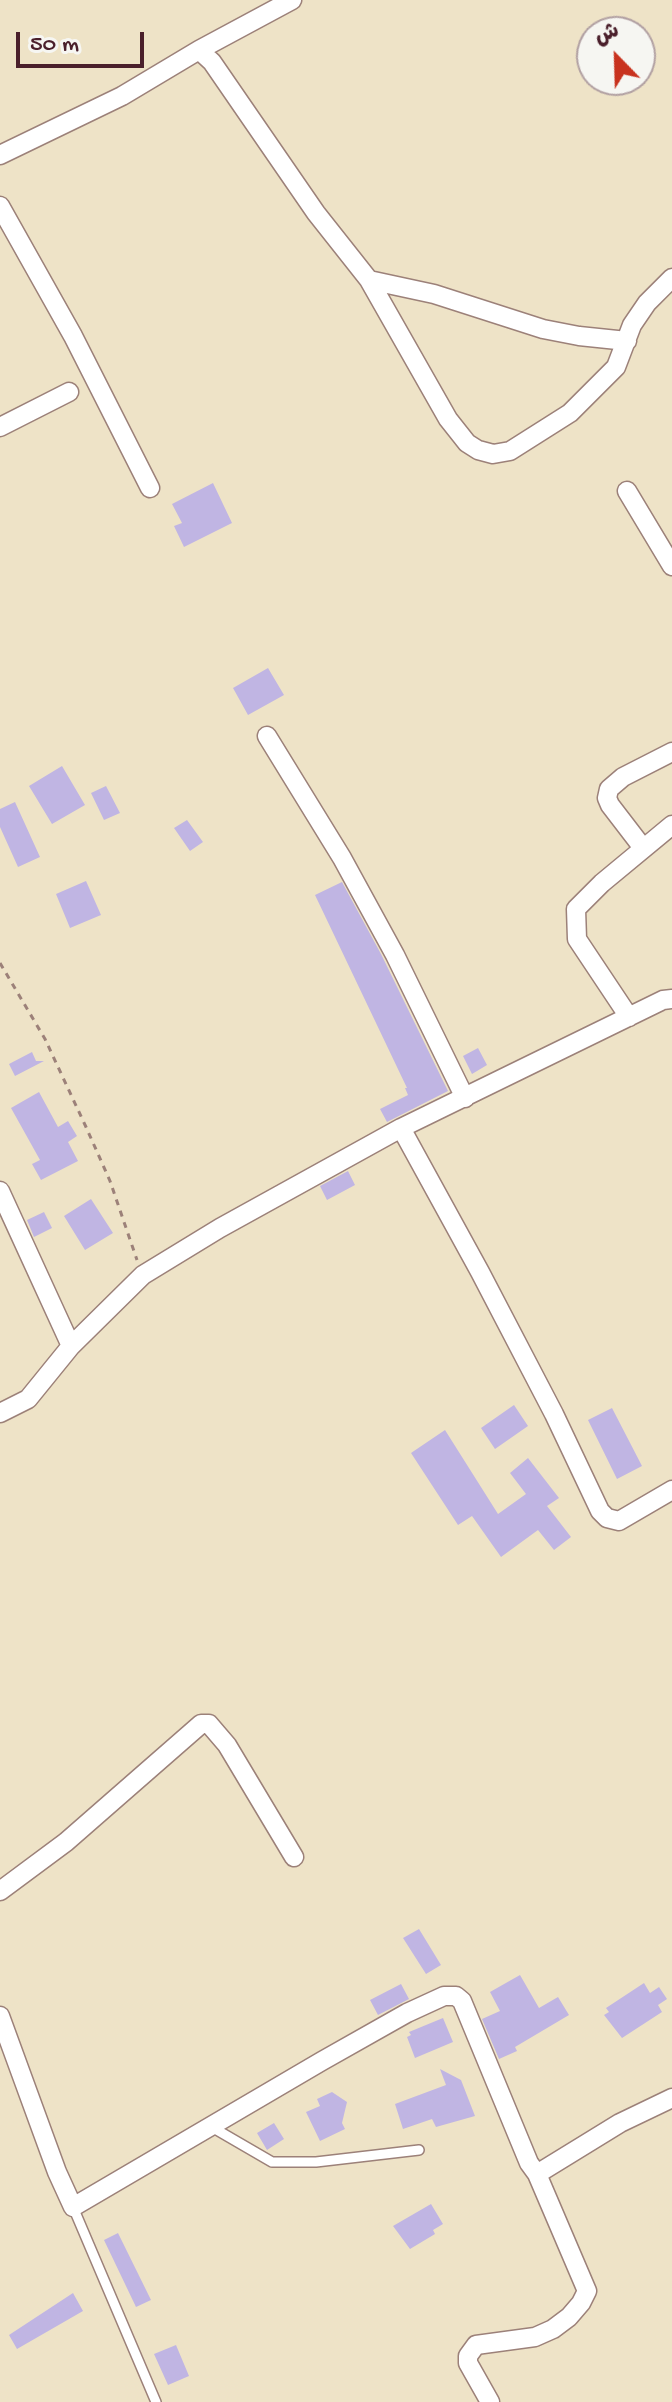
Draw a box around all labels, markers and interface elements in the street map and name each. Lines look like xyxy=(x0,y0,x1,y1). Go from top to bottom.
scale bar xyxy=(20,16,148,66)
north arrow xyxy=(576,16,656,96)
text: ش xyxy=(591,19,624,52)
text: 50 m xyxy=(30,31,79,60)

